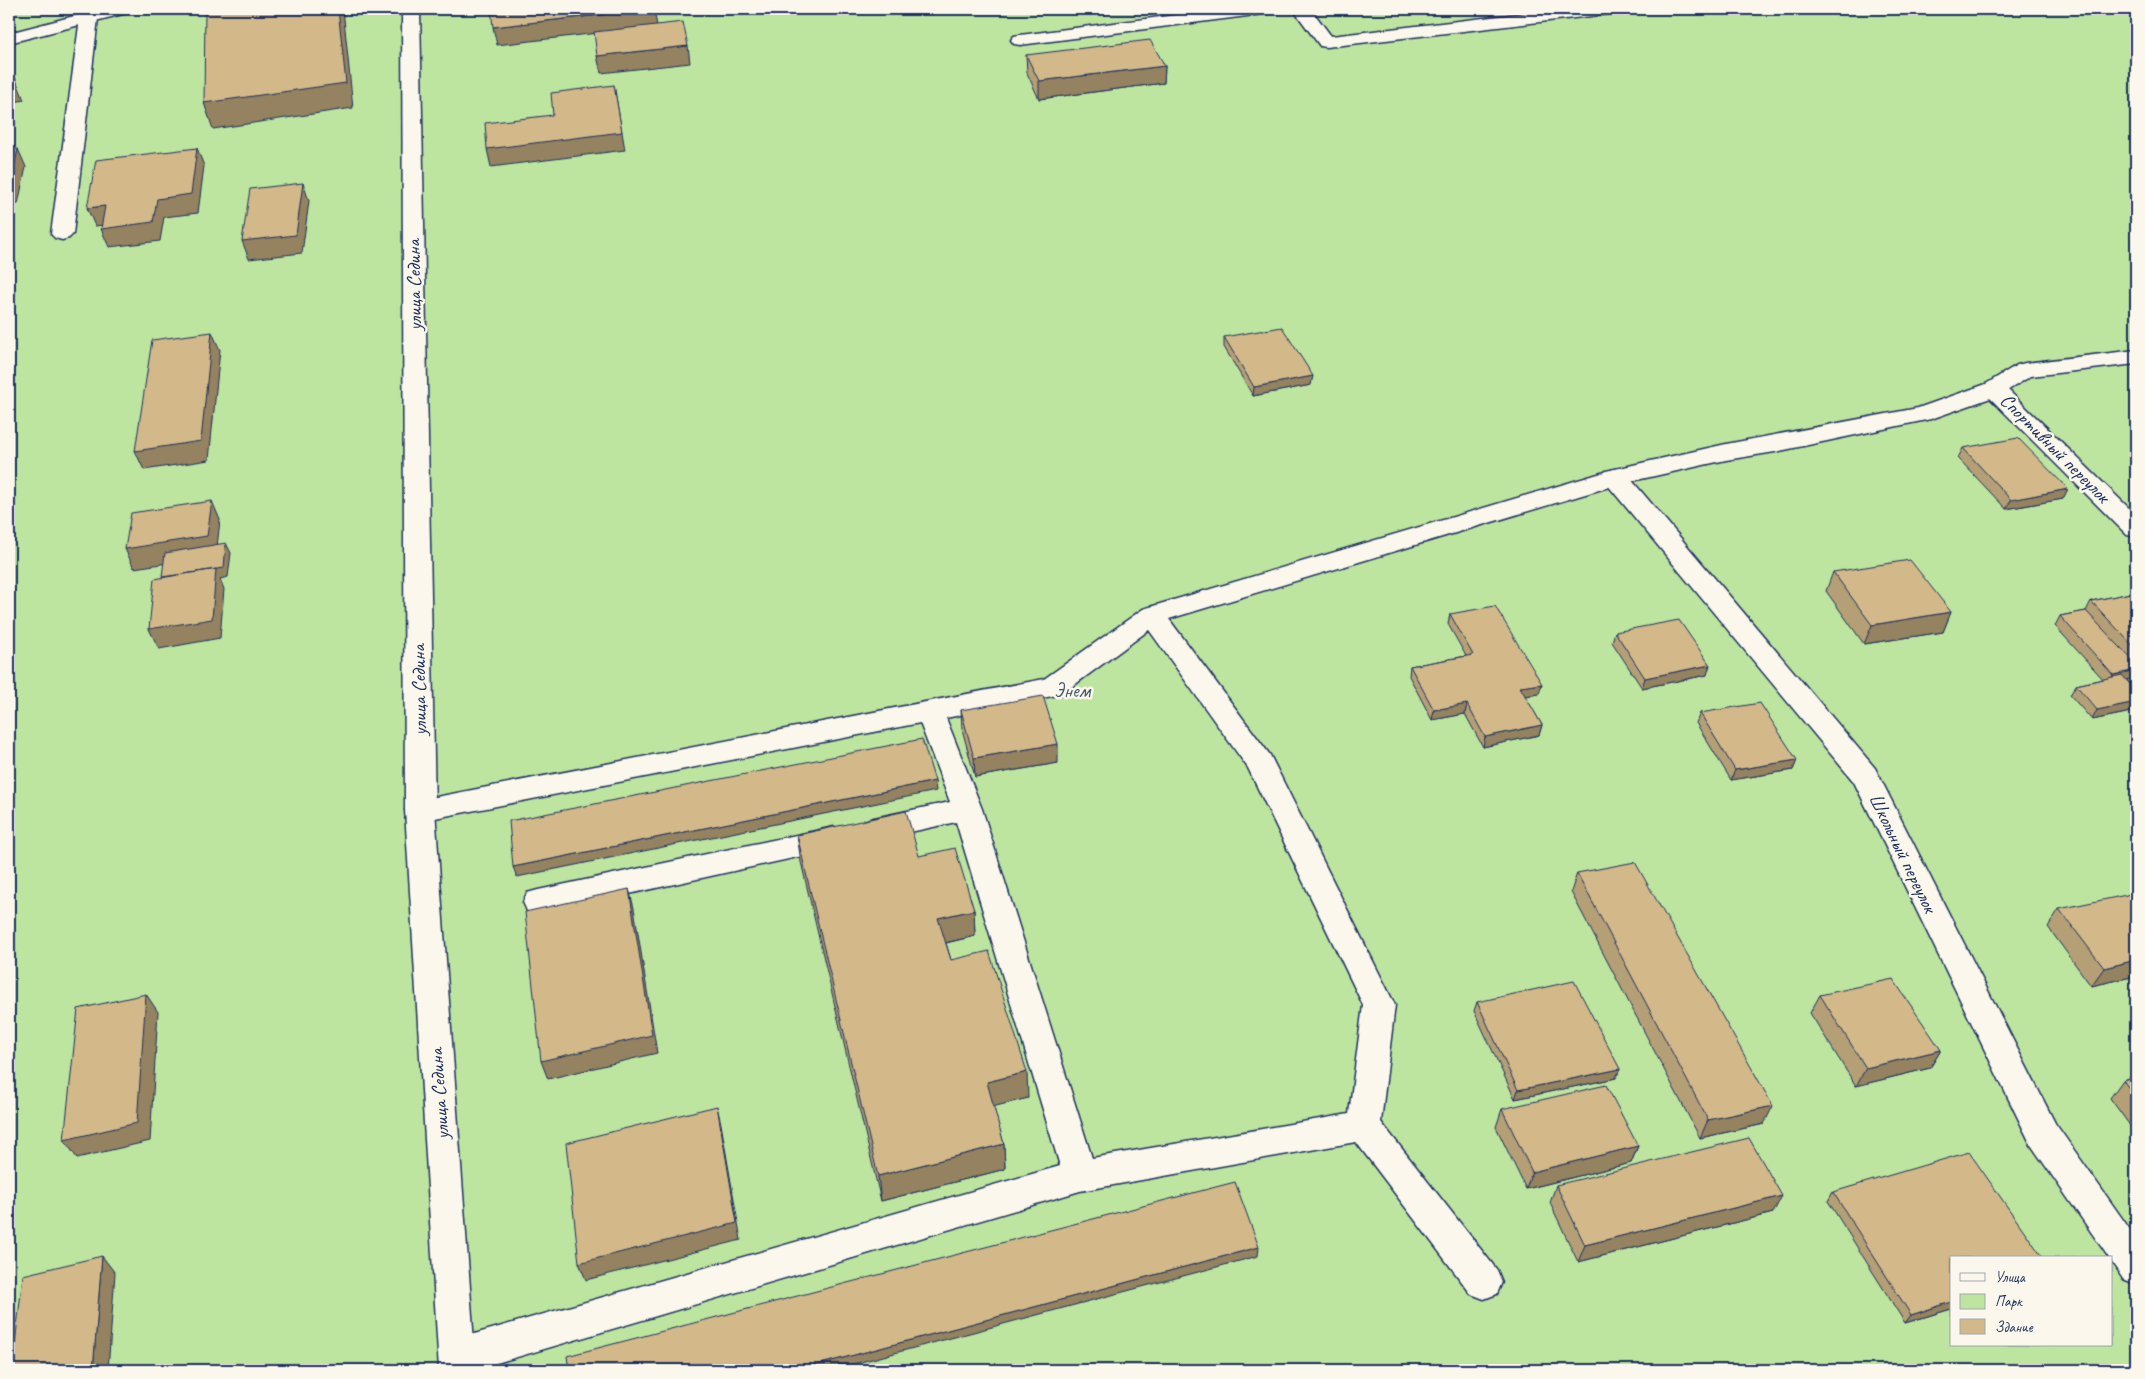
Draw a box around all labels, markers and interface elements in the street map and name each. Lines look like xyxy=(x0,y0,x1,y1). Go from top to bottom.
street label: улица Седина xyxy=(401,237,427,332)
street label: Спортивный переулок xyxy=(1995,388,2116,509)
street label: улица Седина xyxy=(406,642,432,737)
park label: Энем xyxy=(1054,678,1091,703)
street label: Школьный переулок xyxy=(1863,789,1943,918)
street label: улица Седина xyxy=(423,1046,455,1141)
legend xyxy=(1950,1256,2112,1346)
text: Улица xyxy=(1995,1268,2026,1287)
text: Парк xyxy=(1995,1292,2023,1311)
text: Здание xyxy=(1995,1318,2034,1337)

